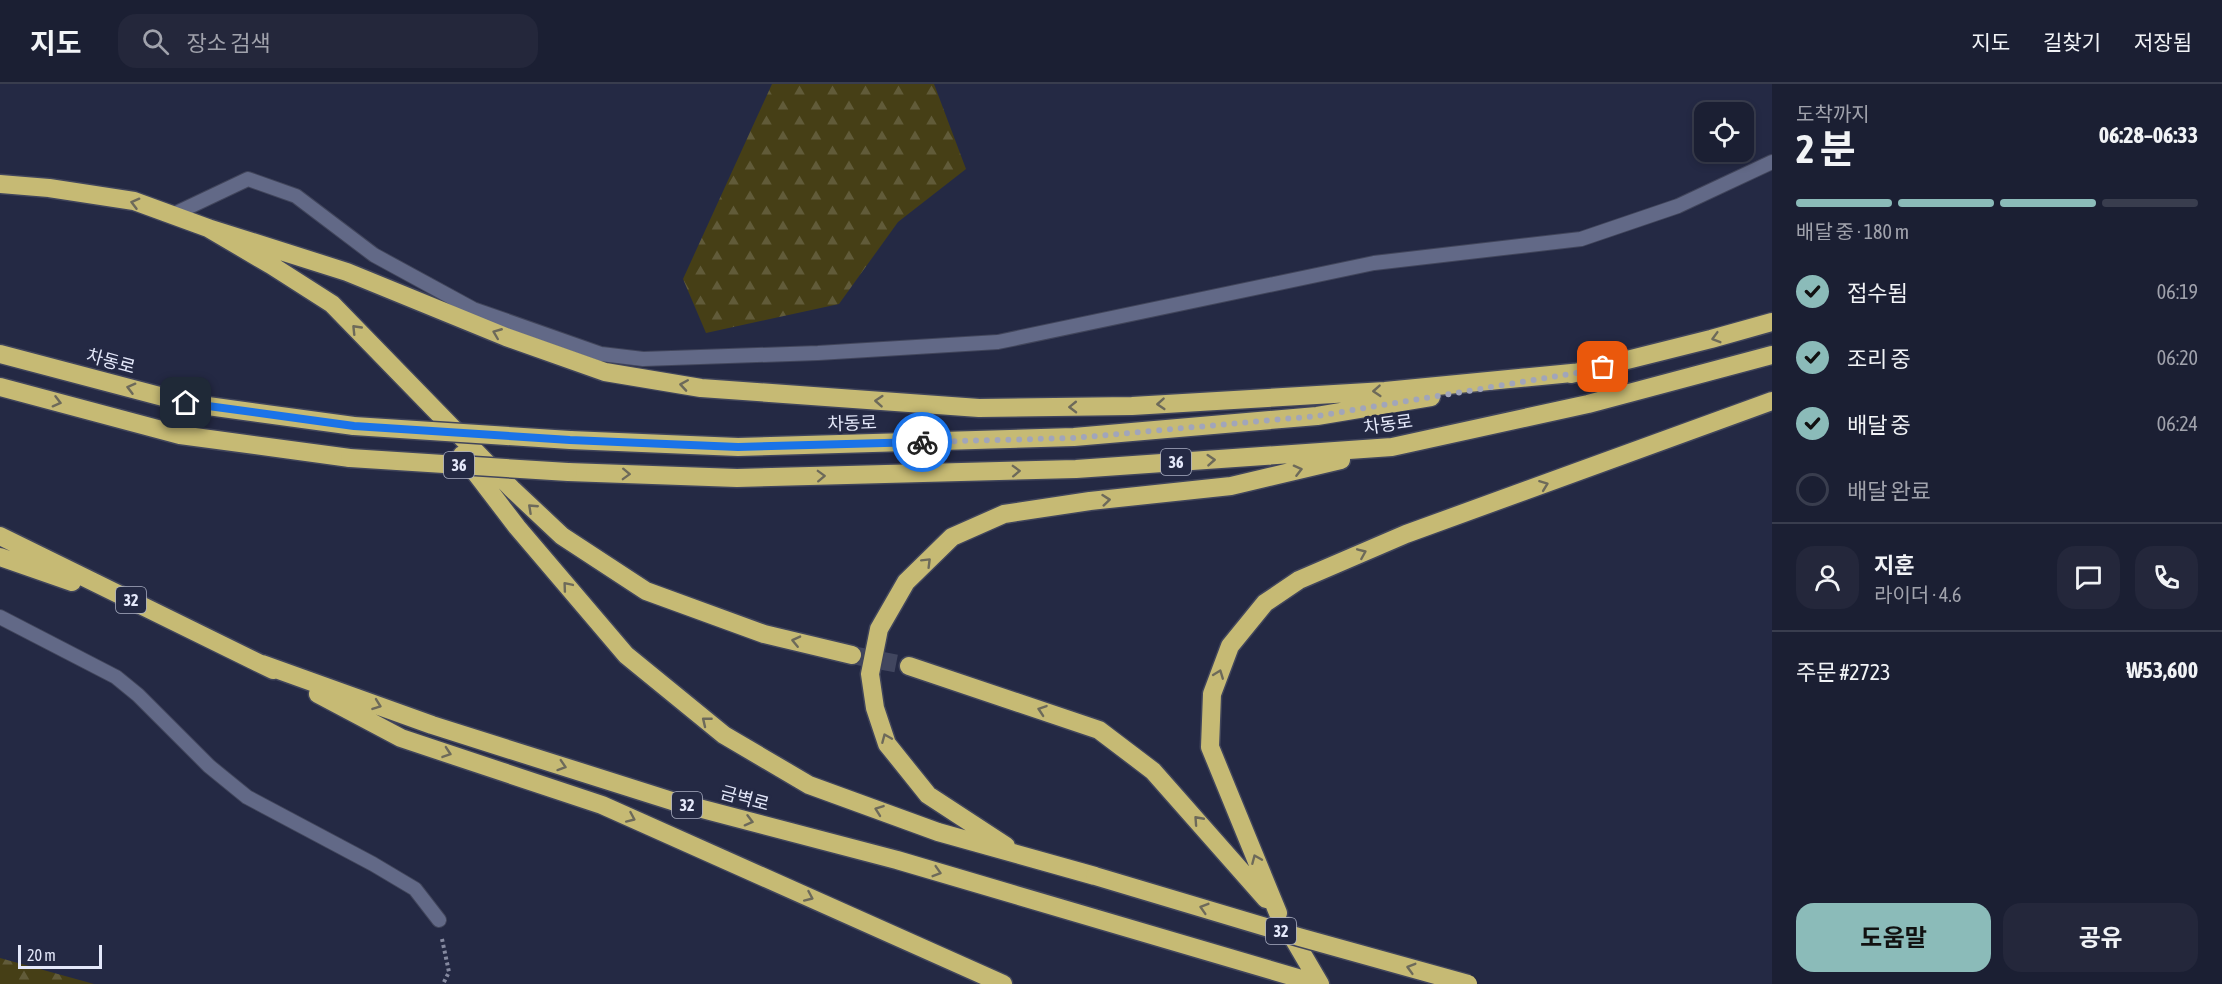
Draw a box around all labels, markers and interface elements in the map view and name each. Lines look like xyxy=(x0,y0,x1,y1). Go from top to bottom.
search box xyxy=(118,14,538,68)
icon: search xyxy=(139,25,172,58)
text: 지도 xyxy=(30,27,82,59)
text: 장소 검색 xyxy=(187,30,271,56)
text: 지도 xyxy=(1971,30,2010,54)
text: 길찾기 xyxy=(2043,30,2101,54)
text: 저장됨 xyxy=(2134,30,2192,54)
map controls xyxy=(1694,102,1754,162)
button: locate xyxy=(1694,102,1754,162)
text: 도착까지 xyxy=(1796,102,1870,125)
text: 06:28–06:33 xyxy=(2099,122,2198,148)
text: 2 분 xyxy=(1796,127,1856,171)
one-way arrow xyxy=(130,197,140,210)
text: 배달 중 · 180 m xyxy=(1796,220,1909,243)
icon: check xyxy=(1796,275,1829,308)
text: 접수됨 xyxy=(1847,280,1908,306)
text: 06:19 xyxy=(2157,280,2198,303)
one-way arrow xyxy=(353,325,364,336)
one-way arrow xyxy=(492,328,503,341)
one-way arrow xyxy=(1711,331,1722,343)
pin xyxy=(1577,341,1628,392)
icon: check xyxy=(1796,341,1829,374)
street label: 차동로 xyxy=(84,344,138,378)
text: 조리 중 xyxy=(1847,346,1911,372)
text: 06:20 xyxy=(2157,346,2198,369)
icon: bag xyxy=(1586,350,1619,383)
pin xyxy=(160,377,211,428)
one-way arrow xyxy=(680,379,690,392)
one-way arrow xyxy=(126,383,136,396)
one-way arrow xyxy=(1373,384,1382,397)
icon: home xyxy=(169,386,202,419)
one-way arrow xyxy=(51,394,61,407)
one-way arrow xyxy=(874,394,883,407)
one-way arrow xyxy=(1157,398,1166,411)
one-way arrow xyxy=(1069,401,1078,413)
icon: check xyxy=(1796,407,1829,440)
street label: 차동로 xyxy=(1362,410,1414,438)
street label: 차동로 xyxy=(827,412,877,434)
courier xyxy=(892,412,952,472)
text: 배달 중 xyxy=(1847,412,1911,438)
text: 06:24 xyxy=(2157,412,2198,435)
icon: bike xyxy=(906,426,939,459)
road number: 36 xyxy=(1161,449,1191,475)
road number: 36 xyxy=(444,452,474,478)
one-way arrow xyxy=(1206,454,1215,467)
one-way arrow xyxy=(1012,465,1021,477)
one-way arrow xyxy=(1293,465,1303,478)
one-way arrow xyxy=(622,468,631,481)
one-way arrow xyxy=(817,470,826,482)
text: 배달 완료 xyxy=(1847,478,1931,504)
one-way arrow xyxy=(1538,480,1549,492)
one-way arrow xyxy=(1101,494,1110,507)
one-way arrow xyxy=(528,504,539,515)
button: person xyxy=(1796,546,1859,609)
button: chat xyxy=(2057,546,2120,609)
button: phone xyxy=(2135,546,2198,609)
one-way arrow xyxy=(1355,548,1366,560)
text: 지훈 xyxy=(1874,552,1914,578)
one-way arrow xyxy=(920,558,930,569)
one-way arrow xyxy=(563,582,574,593)
text: 라이더 · 4.6 xyxy=(1874,583,1961,606)
road number: 32 xyxy=(116,587,146,613)
one-way arrow xyxy=(791,636,801,649)
text: ₩53,600 xyxy=(2126,657,2198,683)
text: 주문 #2723 xyxy=(1796,659,1891,685)
one-way arrow xyxy=(1212,669,1224,680)
one-way arrow xyxy=(371,697,381,710)
one-way arrow xyxy=(1037,704,1048,717)
one-way arrow xyxy=(702,718,713,729)
one-way arrow xyxy=(881,733,893,744)
one-way arrow xyxy=(441,746,452,758)
one-way arrow xyxy=(556,759,567,771)
street label: 금벽로 xyxy=(718,781,772,815)
road number: 32 xyxy=(672,792,702,818)
one-way arrow xyxy=(874,805,885,817)
one-way arrow xyxy=(624,811,635,823)
one-way arrow xyxy=(743,814,754,826)
one-way arrow xyxy=(1194,816,1205,826)
one-way arrow xyxy=(1251,854,1263,865)
one-way arrow xyxy=(931,865,942,877)
one-way arrow xyxy=(803,889,814,901)
one-way arrow xyxy=(1199,903,1210,915)
button: 도움말 xyxy=(1796,903,1991,972)
button: 공유 xyxy=(2003,903,2198,972)
road number: 32 xyxy=(1266,918,1296,944)
scale bar xyxy=(18,942,102,970)
text: 20 m xyxy=(27,946,56,964)
one-way arrow xyxy=(1406,963,1417,975)

